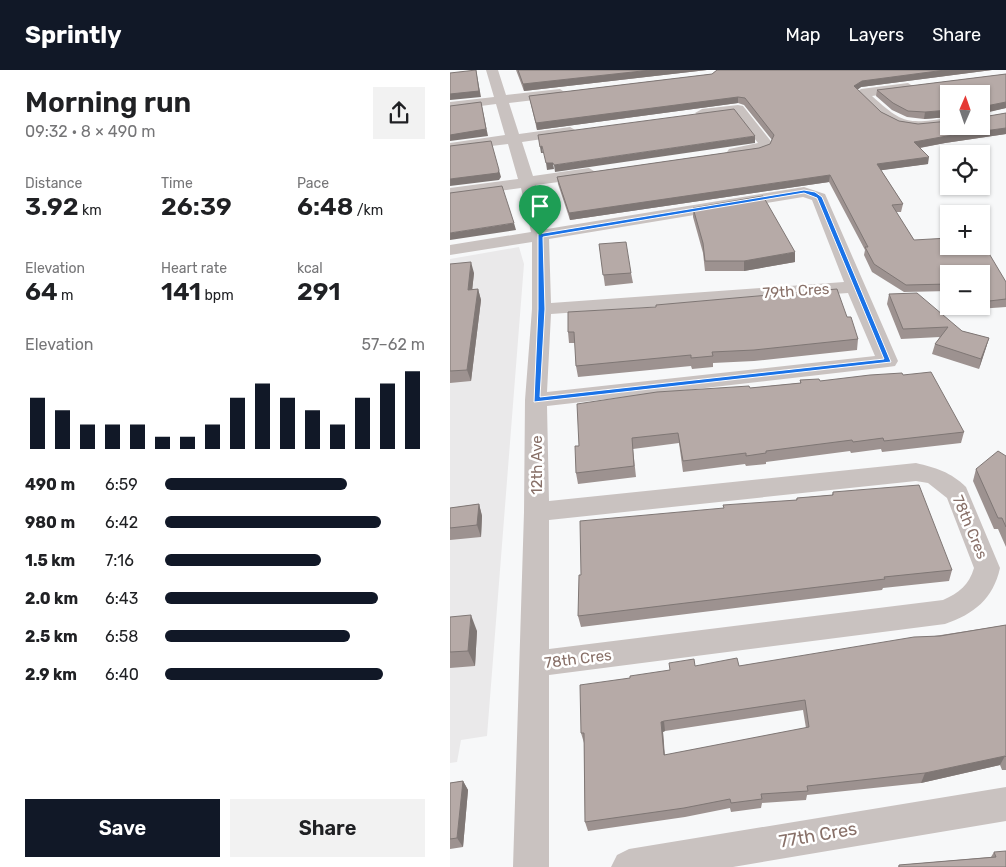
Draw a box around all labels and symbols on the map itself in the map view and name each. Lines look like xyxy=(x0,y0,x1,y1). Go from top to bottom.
north arrow xyxy=(940,85,990,135)
pin xyxy=(519,185,561,236)
street label: 79th Cres xyxy=(762,280,830,302)
street label: 12th Ave xyxy=(528,435,546,495)
street label: 78th Cres xyxy=(949,492,992,562)
street label: 78th Cres xyxy=(543,646,613,672)
street label: 77th Cres xyxy=(777,817,859,853)

